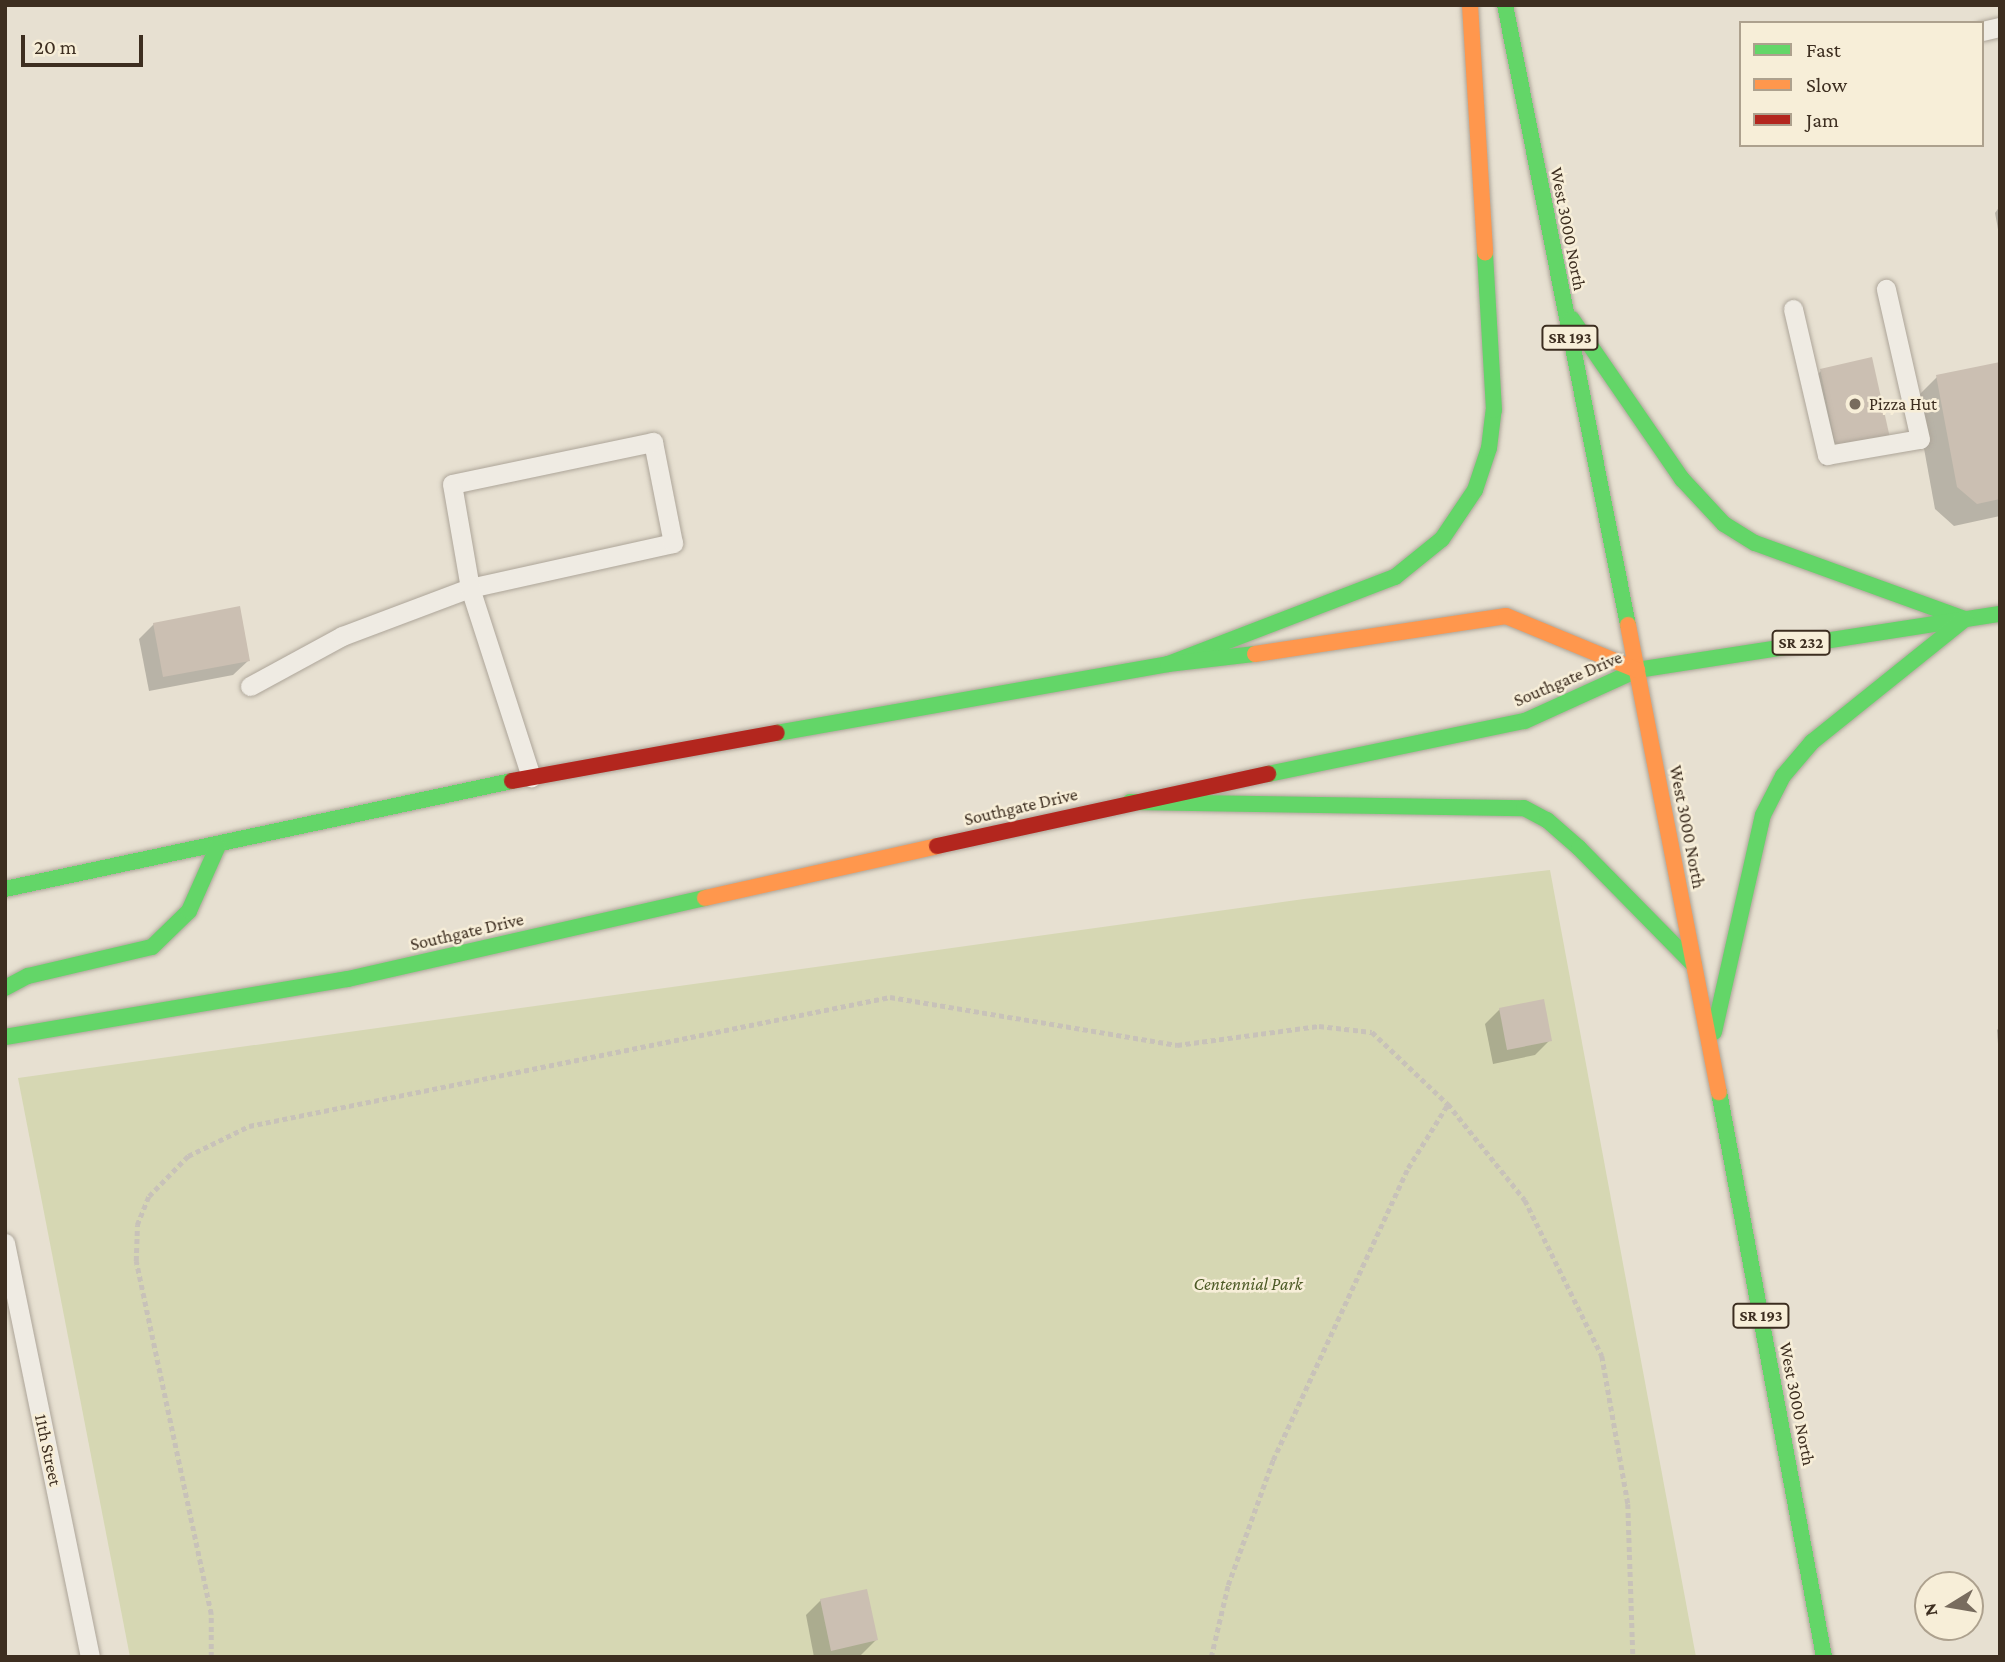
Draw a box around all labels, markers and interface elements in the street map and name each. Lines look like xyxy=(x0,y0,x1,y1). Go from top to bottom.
scale bar xyxy=(24,21,147,65)
legend xyxy=(1739,21,1984,147)
text: 20 m xyxy=(34,35,77,59)
text: Fast xyxy=(1806,38,1841,62)
text: Slow xyxy=(1806,73,1847,97)
text: Jam xyxy=(1806,108,1839,132)
street label: West 3000 North xyxy=(1545,165,1591,293)
road number: SR 193 xyxy=(1540,326,1600,350)
place label: Pizza Hut xyxy=(1869,393,1937,415)
marker: Pizza Hut xyxy=(1847,396,1863,412)
road number: SR 232 xyxy=(1771,630,1831,656)
street label: Southgate Drive xyxy=(1511,646,1625,712)
street label: West 3000 North xyxy=(1664,763,1710,891)
street label: Southgate Drive xyxy=(962,783,1080,831)
street label: Southgate Drive xyxy=(408,908,526,956)
park label: Centennial Park xyxy=(1193,1273,1303,1295)
road number: SR 193 xyxy=(1731,1304,1791,1328)
street label: West 3000 North xyxy=(1774,1340,1820,1468)
street label: 11th Street xyxy=(30,1412,66,1488)
north arrow xyxy=(1914,1571,1984,1641)
text: N xyxy=(1918,1601,1941,1618)

